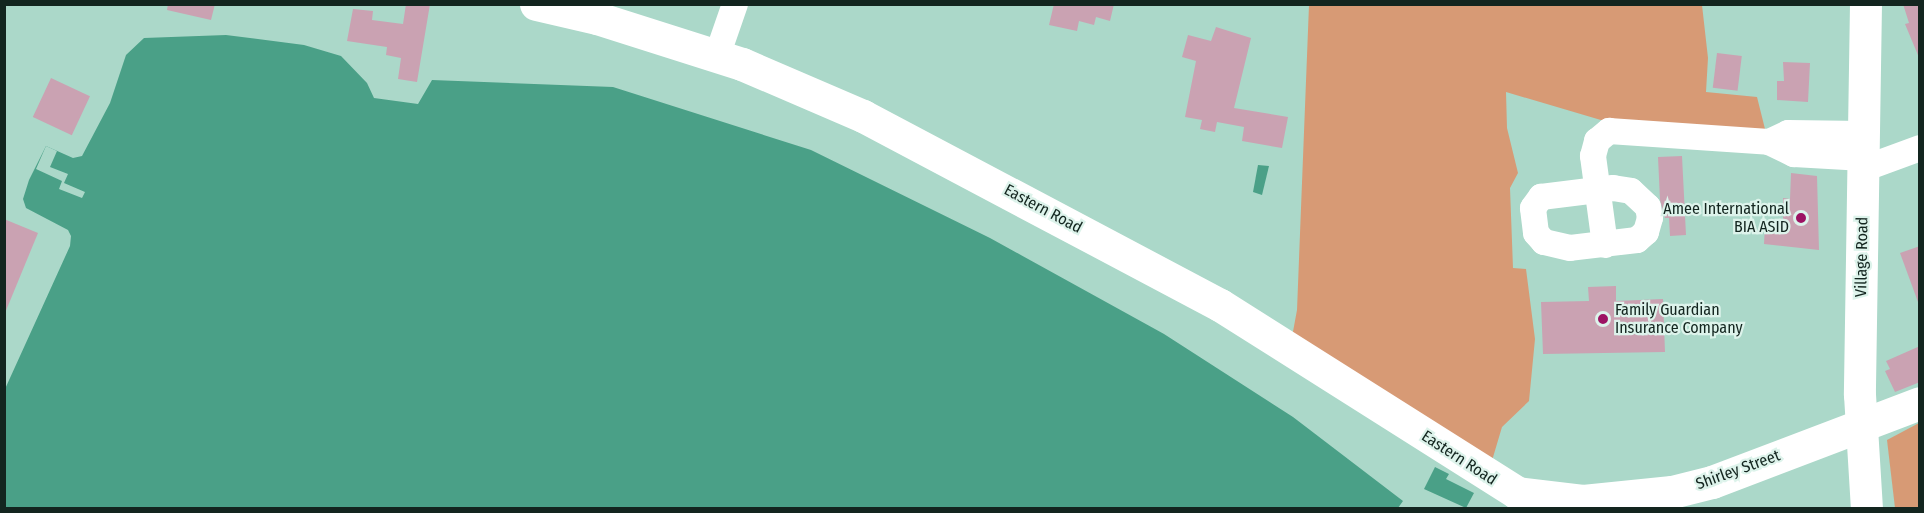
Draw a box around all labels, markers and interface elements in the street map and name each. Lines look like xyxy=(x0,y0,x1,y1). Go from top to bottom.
street label: Eastern Road xyxy=(1001,180,1085,238)
place label: Amee International BIA ASID xyxy=(1663,199,1789,237)
marker: Amee International BIA ASID xyxy=(1794,211,1808,225)
street label: Village Road xyxy=(1852,217,1872,297)
place label: Family Guardian Insurance Company xyxy=(1615,300,1743,338)
marker: Family Guardian Insurance Company xyxy=(1596,312,1610,326)
street label: Eastern Road xyxy=(1418,427,1500,489)
street label: Shirley Street xyxy=(1693,446,1783,494)

